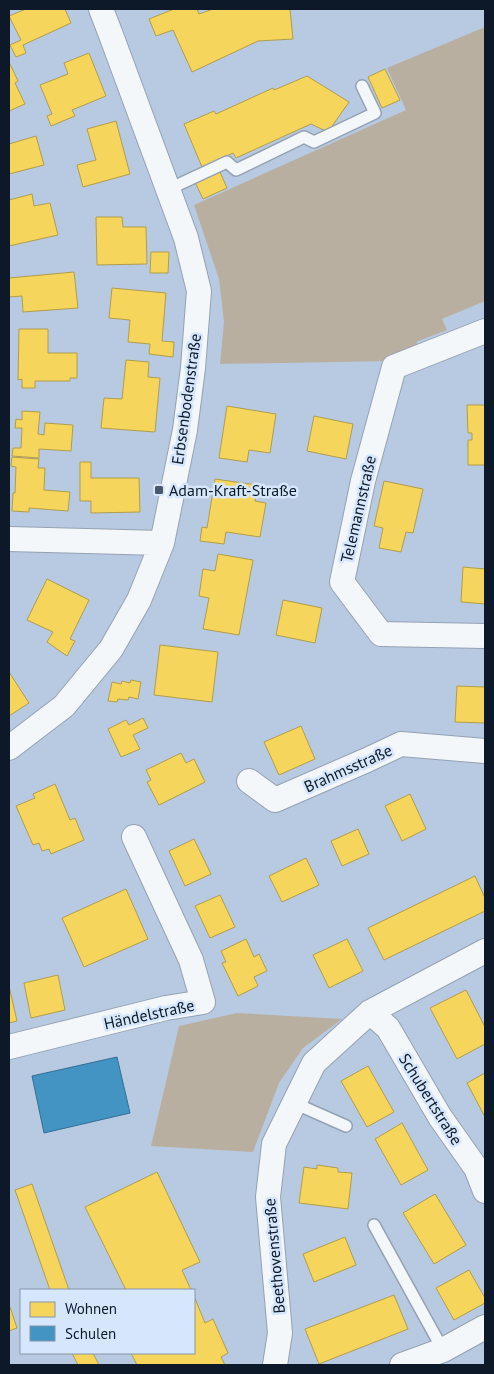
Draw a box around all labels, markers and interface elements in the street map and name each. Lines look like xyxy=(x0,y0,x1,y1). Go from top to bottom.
street label: Erbsenbodenstraße xyxy=(167,332,205,466)
street label: Telemannstraße xyxy=(336,453,380,565)
place label: Adam-Kraft-Straße xyxy=(169,480,297,500)
marker: Adam-Kraft-Straße xyxy=(153,484,165,496)
street label: Brahmsstraße xyxy=(301,740,395,796)
street label: Händelstraße xyxy=(102,995,196,1033)
street label: Schubertstraße xyxy=(395,1049,467,1149)
street label: Beethovenstraße xyxy=(259,1198,289,1314)
legend xyxy=(20,1289,195,1354)
text: Wohnen xyxy=(65,1299,117,1318)
text: Schulen xyxy=(65,1324,116,1343)

